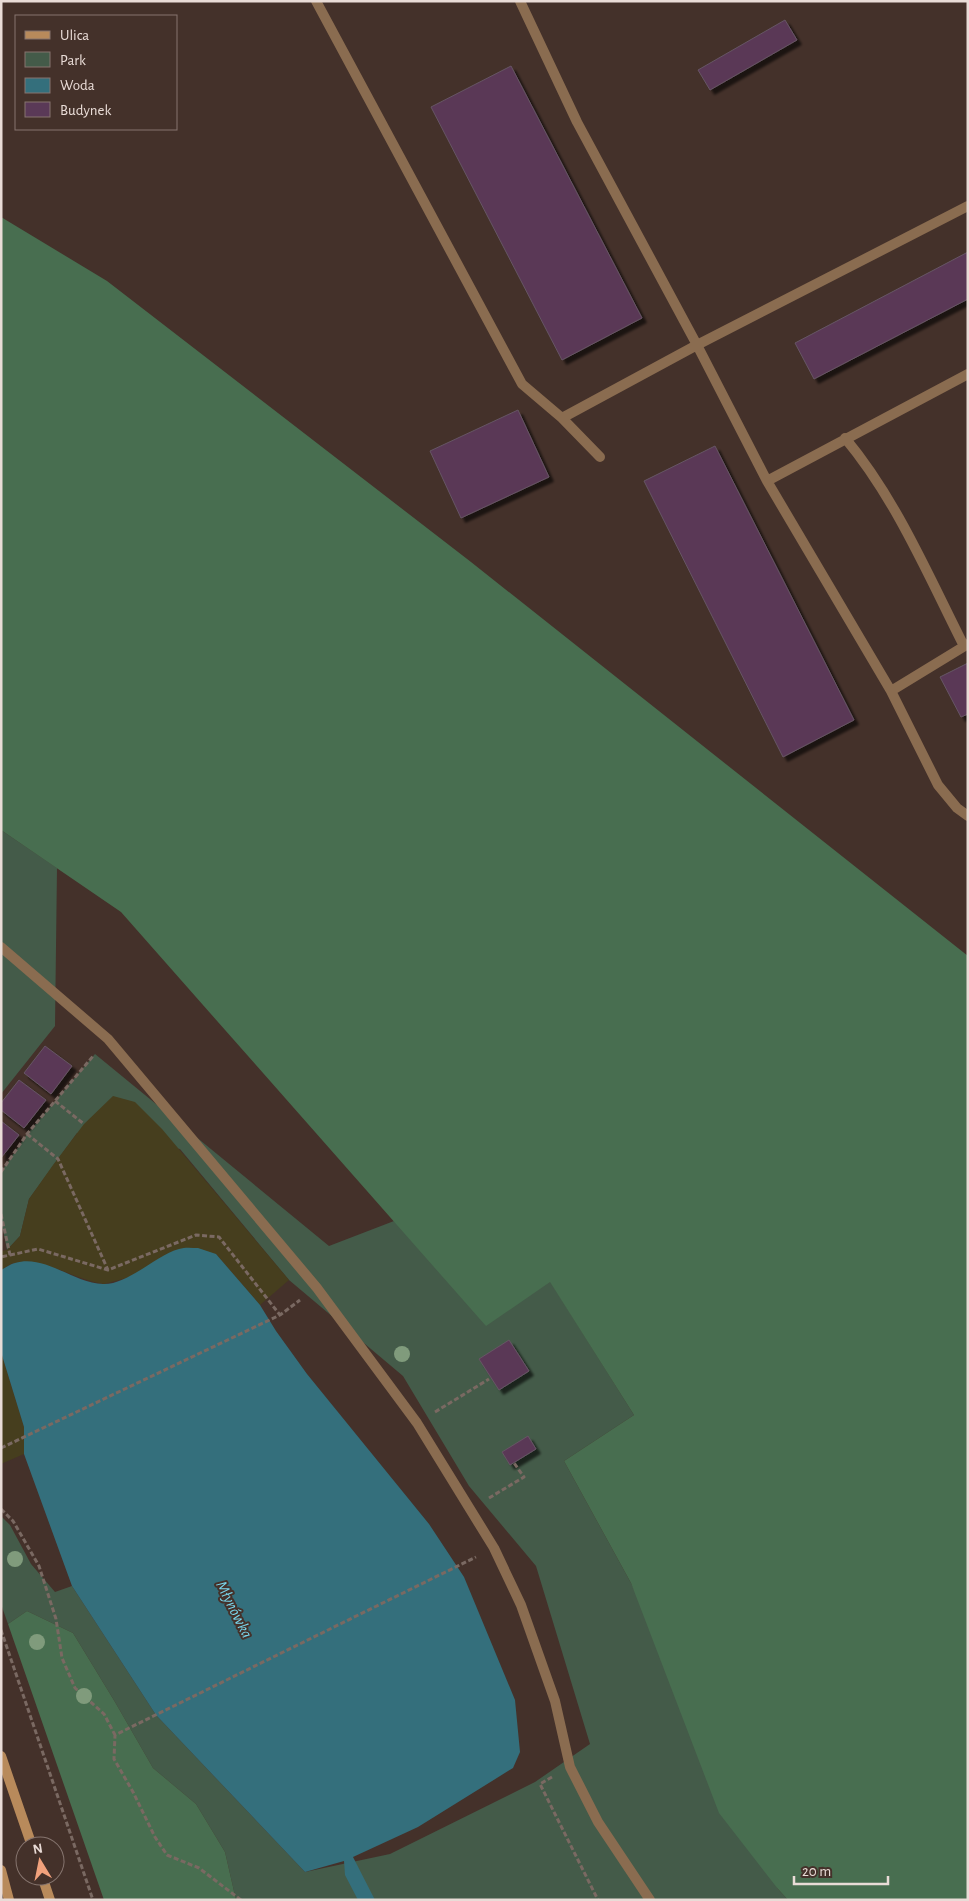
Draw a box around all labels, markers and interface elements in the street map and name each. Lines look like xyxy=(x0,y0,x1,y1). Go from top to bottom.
legend xyxy=(15,15,178,130)
text: Ulica xyxy=(60,28,89,43)
text: Park xyxy=(60,53,86,68)
text: Woda xyxy=(60,78,95,93)
text: Budynek xyxy=(60,103,112,118)
water label: Młynówka xyxy=(213,1578,255,1641)
north arrow xyxy=(15,1836,65,1886)
text: N xyxy=(32,1841,44,1857)
scale bar xyxy=(794,1854,888,1886)
text: 20 m xyxy=(802,1864,831,1879)

